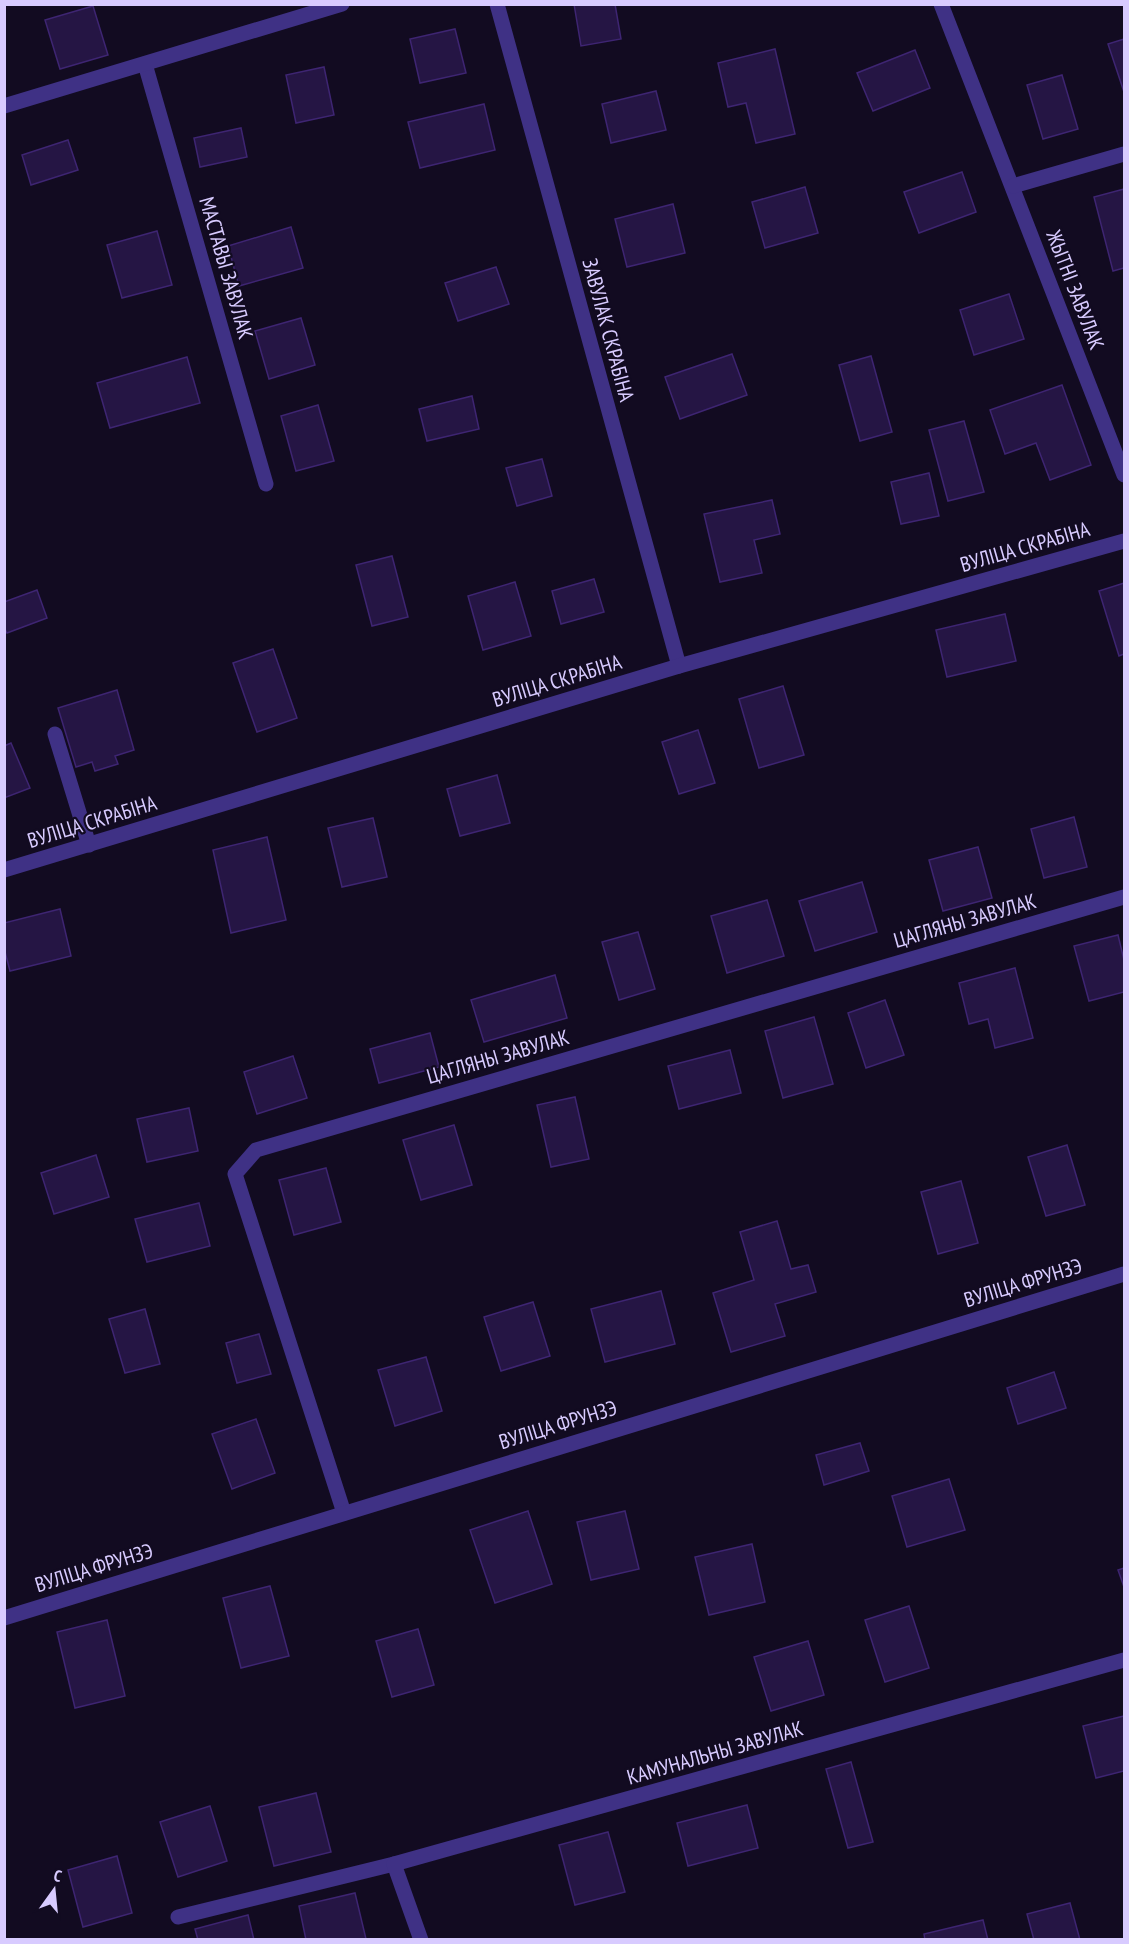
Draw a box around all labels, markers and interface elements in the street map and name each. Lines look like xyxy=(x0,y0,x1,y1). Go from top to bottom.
street label: МАСТАВЫ ЗАВУЛАК xyxy=(193,194,260,342)
street label: ЖЫТНІ ЗАВУЛАК xyxy=(1040,225,1111,353)
street label: ЗАВУЛАК СКРАБІНА xyxy=(576,255,641,404)
street label: ВУЛІЦА СКРАБІНА xyxy=(957,515,1093,578)
street label: ВУЛІЦА СКРАБІНА xyxy=(489,648,625,713)
street label: ВУЛІЦА СКРАБІНА xyxy=(24,789,160,854)
street label: ЦАГЛЯНЫ ЗАВУЛАК xyxy=(891,887,1039,954)
street label: ЦАГЛЯНЫ ЗАВУЛАК xyxy=(424,1023,572,1090)
street label: ВУЛІЦА ФРУНЗЭ xyxy=(961,1252,1085,1313)
street label: ВУЛІЦА ФРУНЗЭ xyxy=(496,1394,620,1455)
street label: ВУЛІЦА ФРУНЗЭ xyxy=(32,1537,156,1598)
street label: КАМУНАЛЬНЫ ЗАВУЛАК xyxy=(624,1714,806,1791)
north arrow xyxy=(24,1860,84,1920)
text: С xyxy=(52,1865,65,1886)

